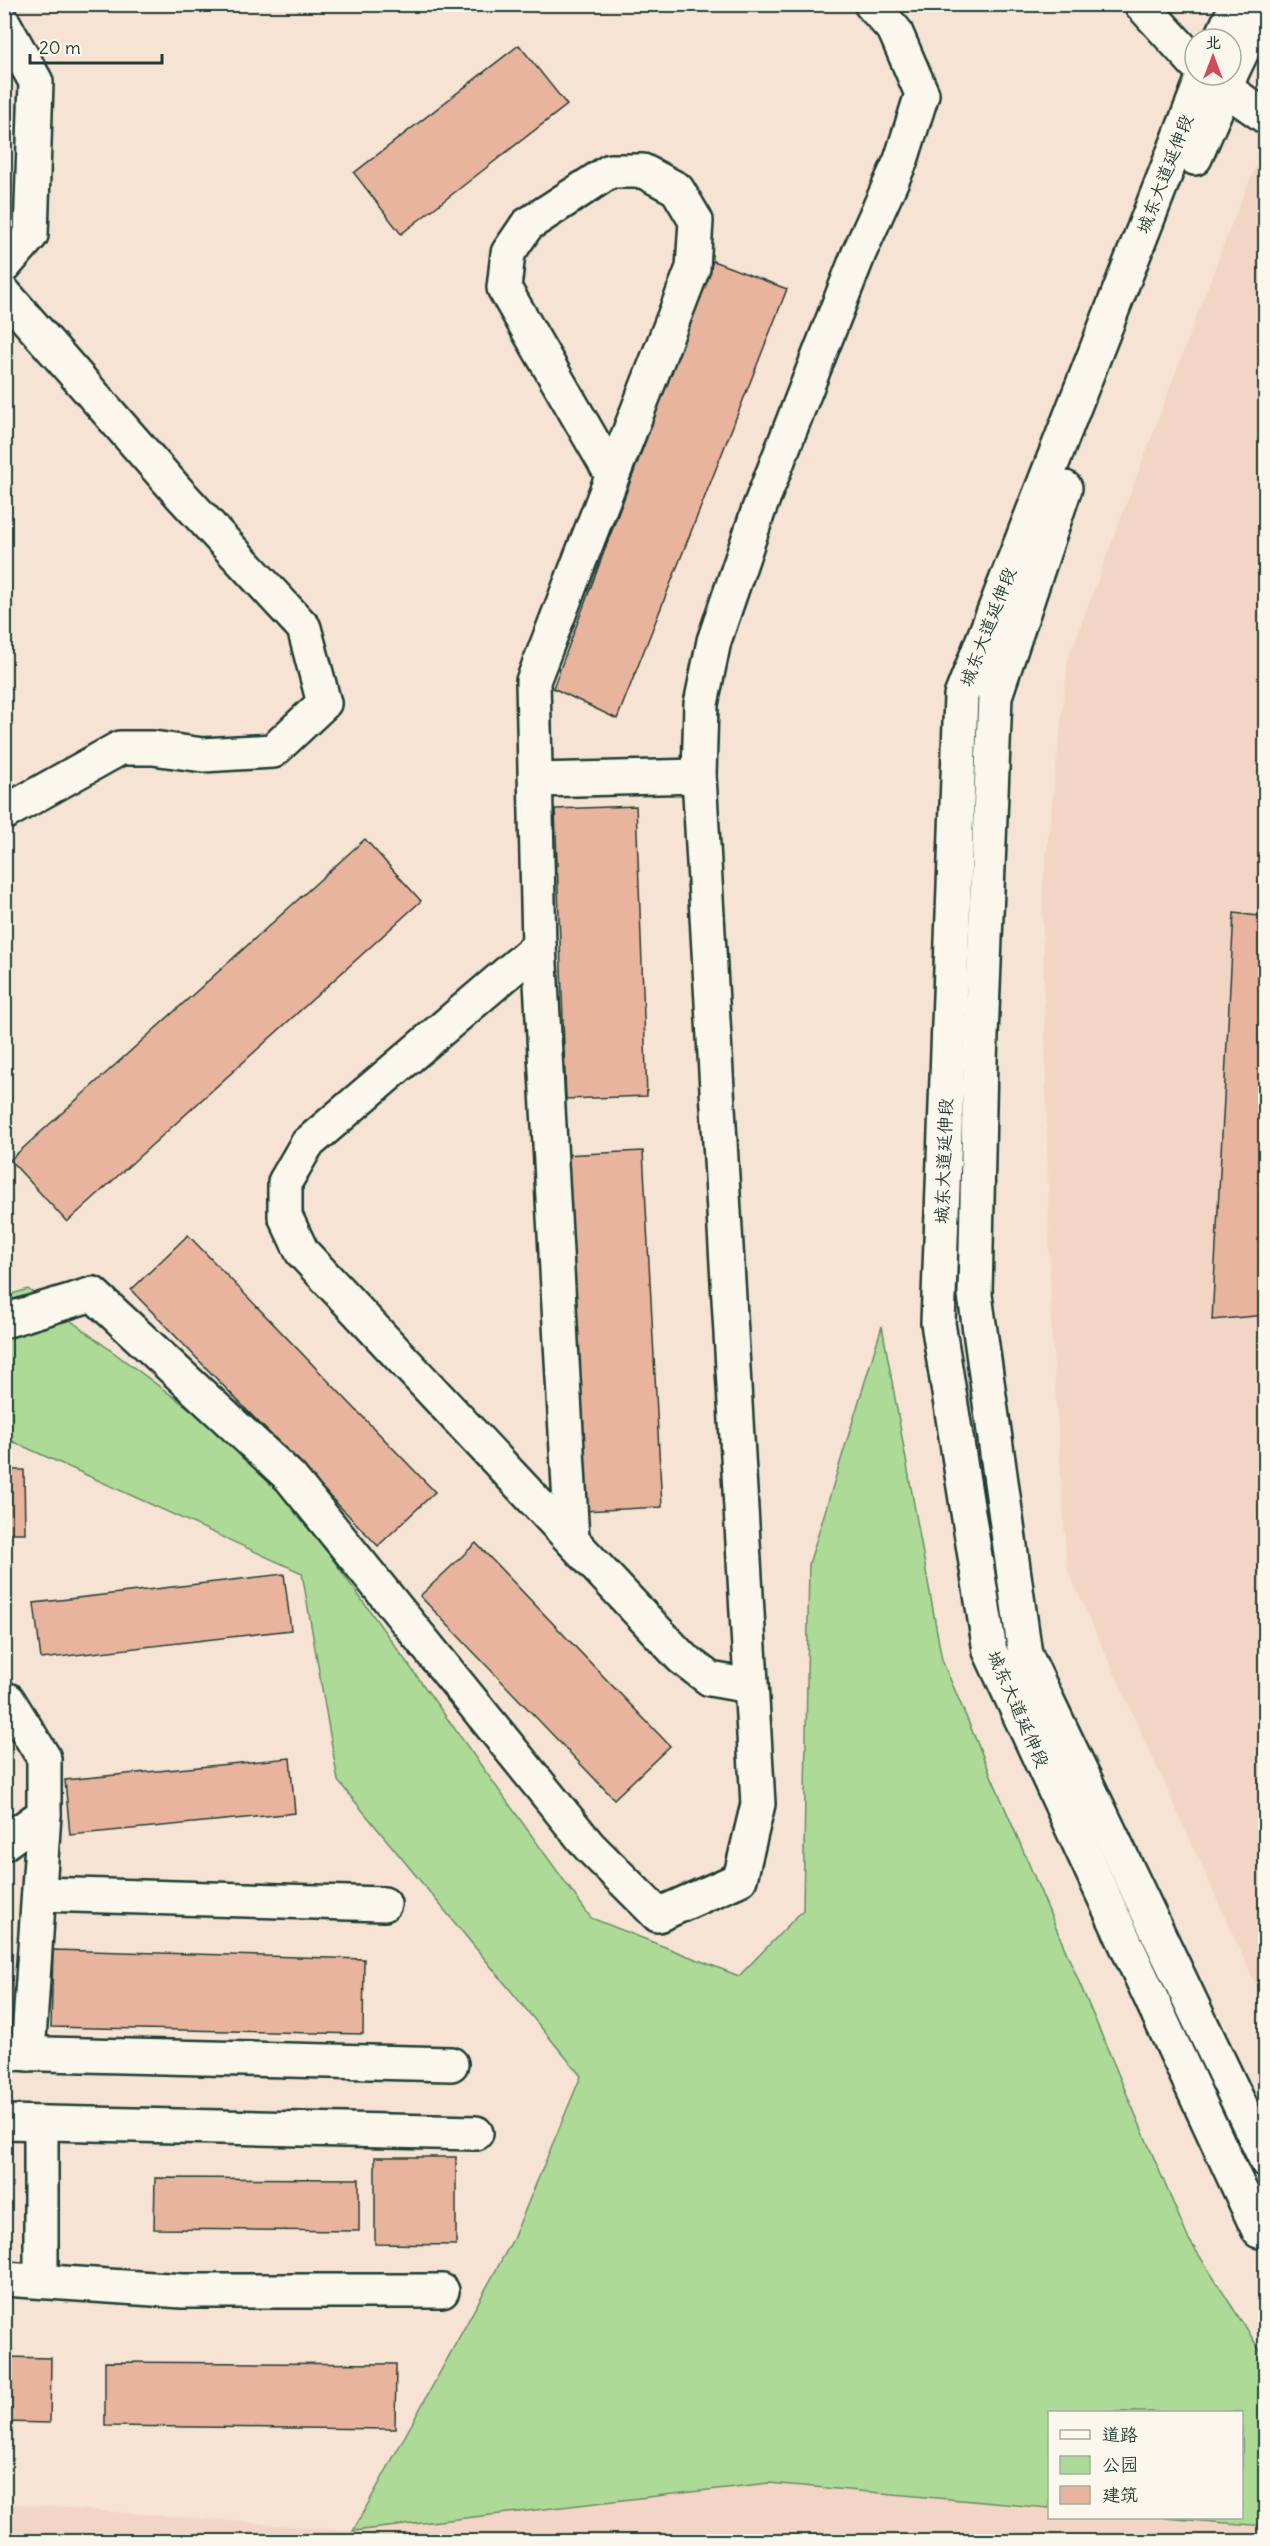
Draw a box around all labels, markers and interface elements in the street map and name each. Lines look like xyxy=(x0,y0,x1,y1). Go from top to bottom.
scale bar xyxy=(30,27,162,65)
north arrow xyxy=(1183,27,1243,87)
text: 北 xyxy=(1205,32,1221,52)
text: 20 m xyxy=(39,36,81,59)
street label: 城东大道延伸段 xyxy=(1131,111,1198,237)
street label: 城东大道延伸段 xyxy=(954,564,1021,690)
street label: 城东大道延伸段 xyxy=(930,1098,957,1224)
street label: 城东大道延伸段 xyxy=(982,1647,1055,1771)
legend xyxy=(1048,2411,1243,2519)
text: 道路 xyxy=(1102,2423,1138,2446)
text: 公园 xyxy=(1102,2453,1138,2476)
text: 建筑 xyxy=(1102,2483,1138,2506)

